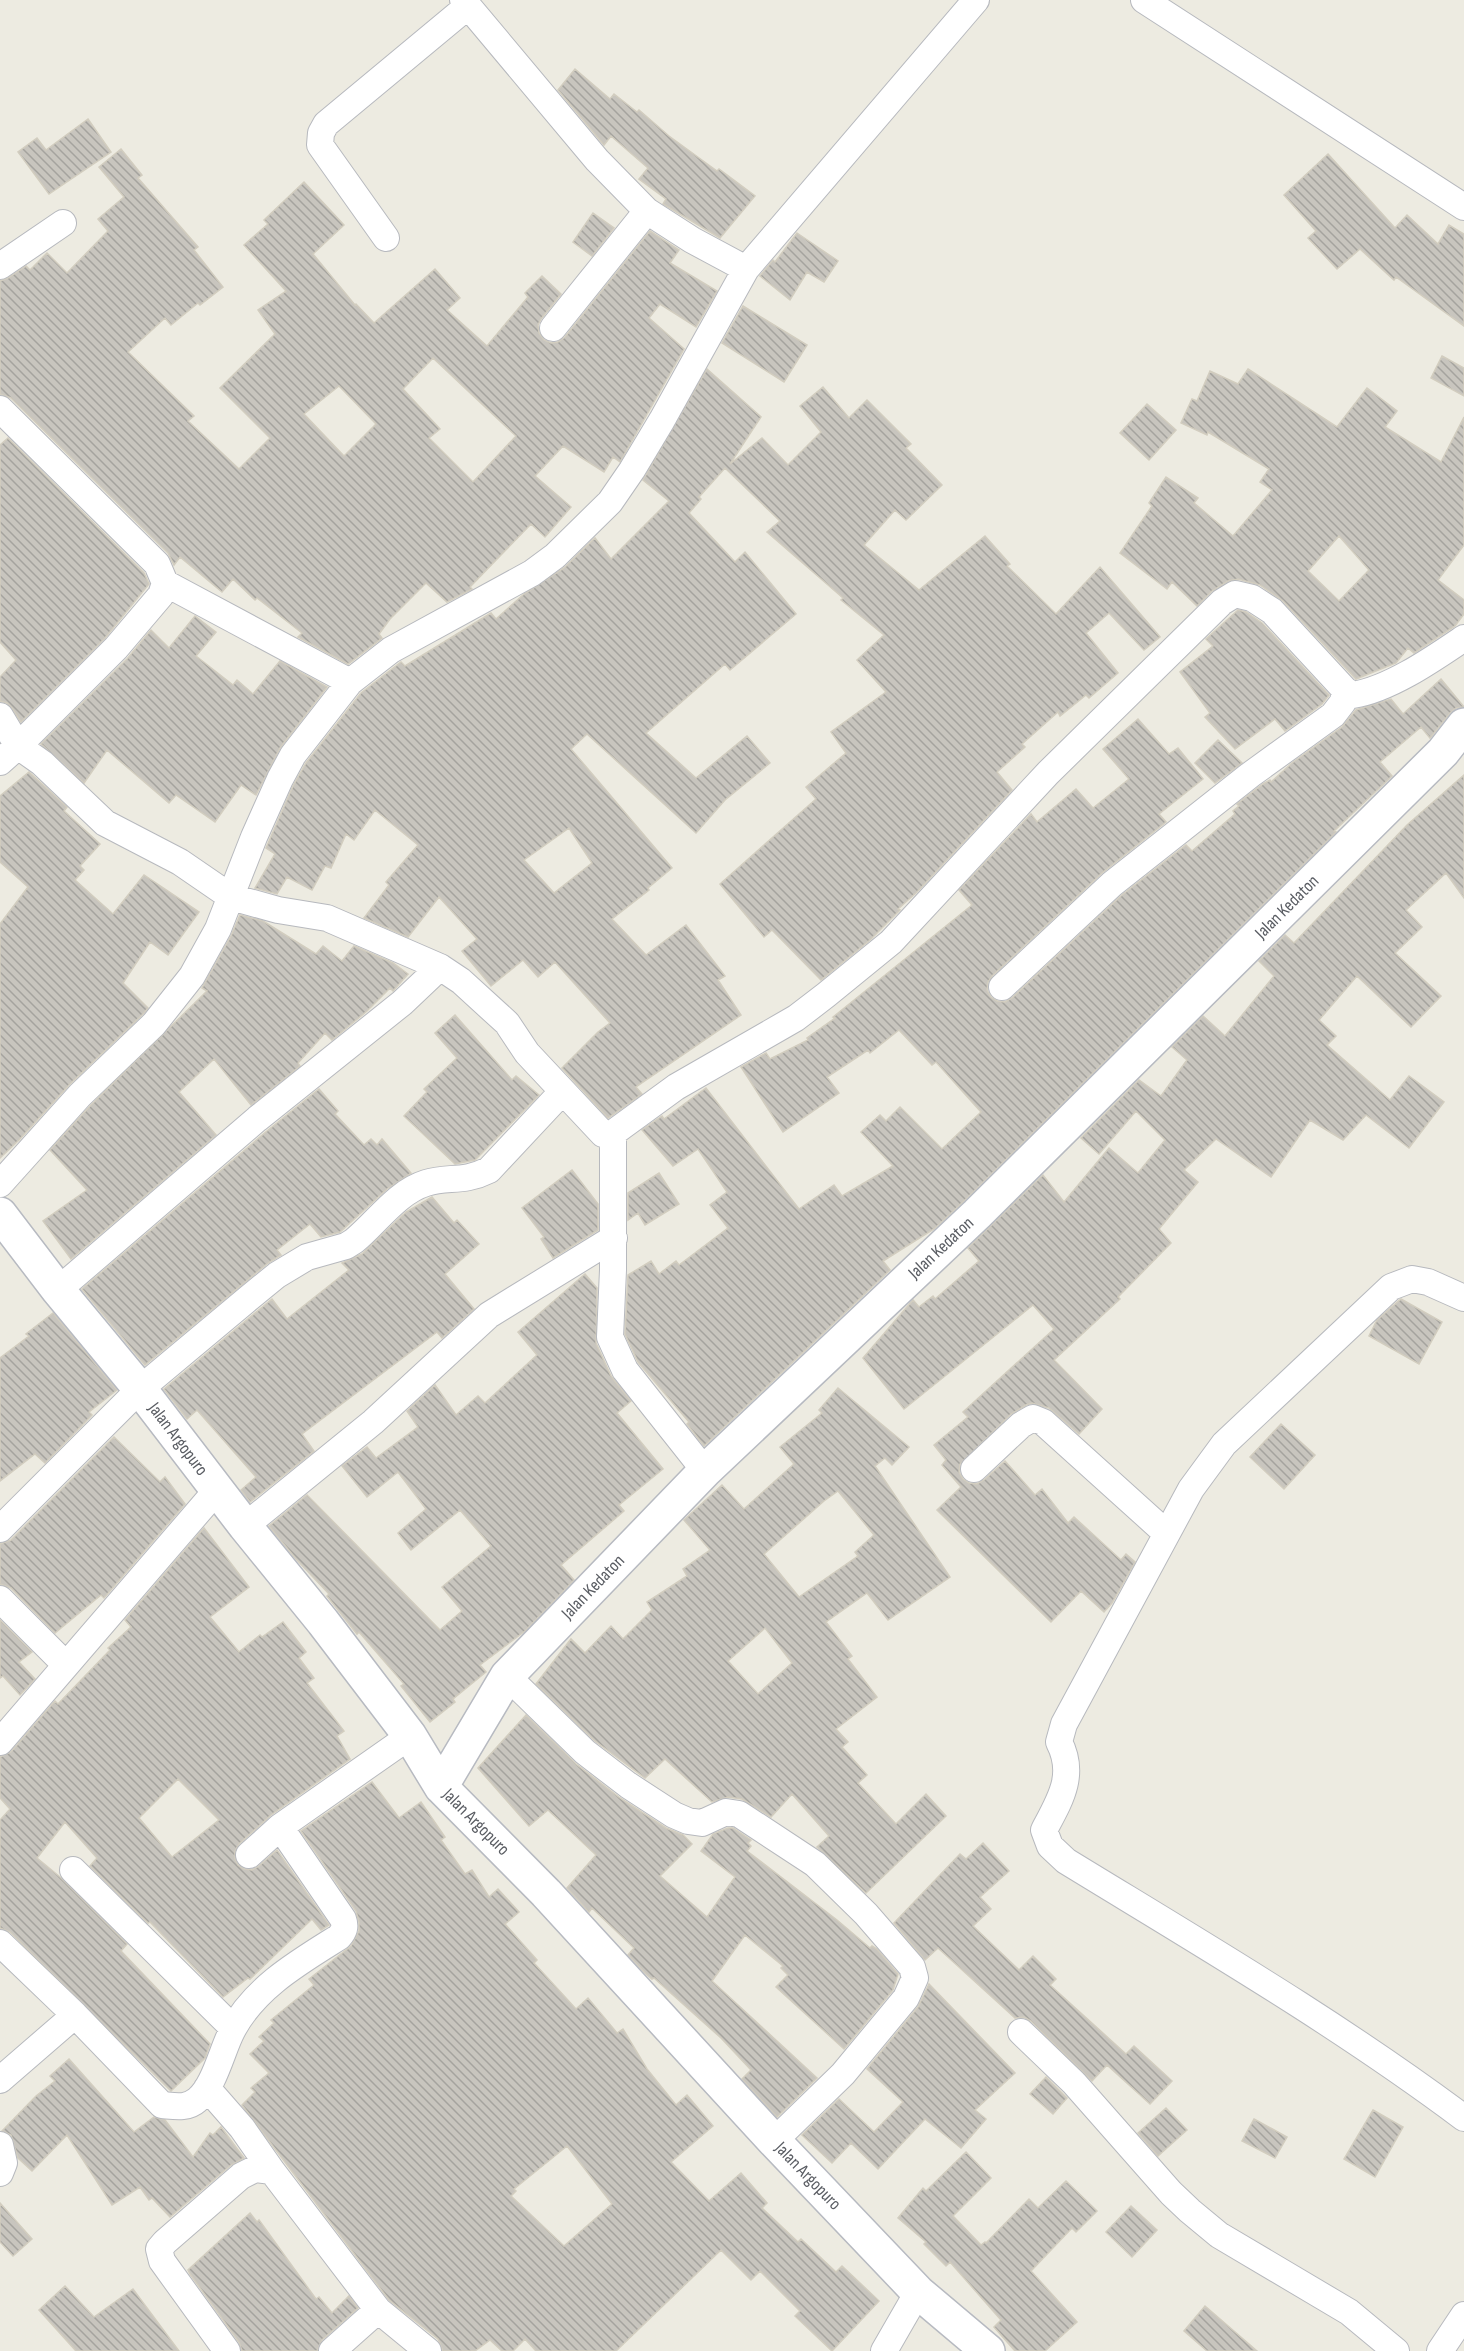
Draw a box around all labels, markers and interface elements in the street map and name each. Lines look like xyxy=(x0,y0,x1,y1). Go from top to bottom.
street label: Jalan Kedaton xyxy=(1250,871,1323,944)
street label: Jalan Kedaton xyxy=(903,1213,978,1284)
street label: Jalan Argopuro xyxy=(143,1398,212,1480)
street label: Jalan Kedaton xyxy=(556,1550,629,1624)
street label: Jalan Argopuro xyxy=(437,1783,514,1860)
street label: Jalan Argopuro xyxy=(770,2137,845,2214)

